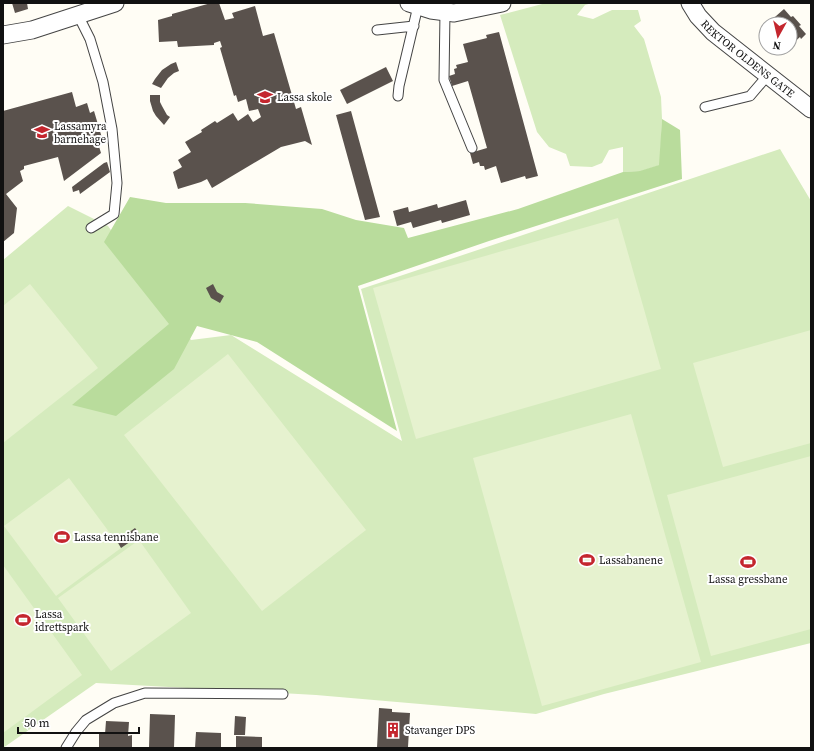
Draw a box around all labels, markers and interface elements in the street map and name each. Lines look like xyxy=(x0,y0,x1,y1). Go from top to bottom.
street label: REKTOR OLDENS GATE xyxy=(699,16,797,100)
north arrow xyxy=(758,16,798,56)
school or university icon: Lassa skole xyxy=(256,88,274,106)
place label: Lassa skole xyxy=(277,90,333,105)
place label: Lassamyra barnehage xyxy=(54,119,107,147)
school or university icon: Lassamyra barnehage xyxy=(33,123,51,141)
sports icon: Lassa tennisbane xyxy=(53,528,71,546)
place label: Lassa tennisbane xyxy=(74,530,159,545)
sports icon: Lassabanene xyxy=(578,551,596,569)
place label: Lassabanene xyxy=(599,553,663,568)
sports icon: Lassa gressbane xyxy=(739,553,757,571)
place label: Lassa gressbane xyxy=(708,572,788,587)
place label: Lassa idrettspark xyxy=(35,607,90,635)
sports icon: Lassa idrettspark xyxy=(14,611,32,629)
scale bar xyxy=(18,709,139,735)
text: 50 m xyxy=(24,715,50,731)
building icon: Stavanger DPS xyxy=(384,721,402,739)
place label: Stavanger DPS xyxy=(405,723,476,738)

